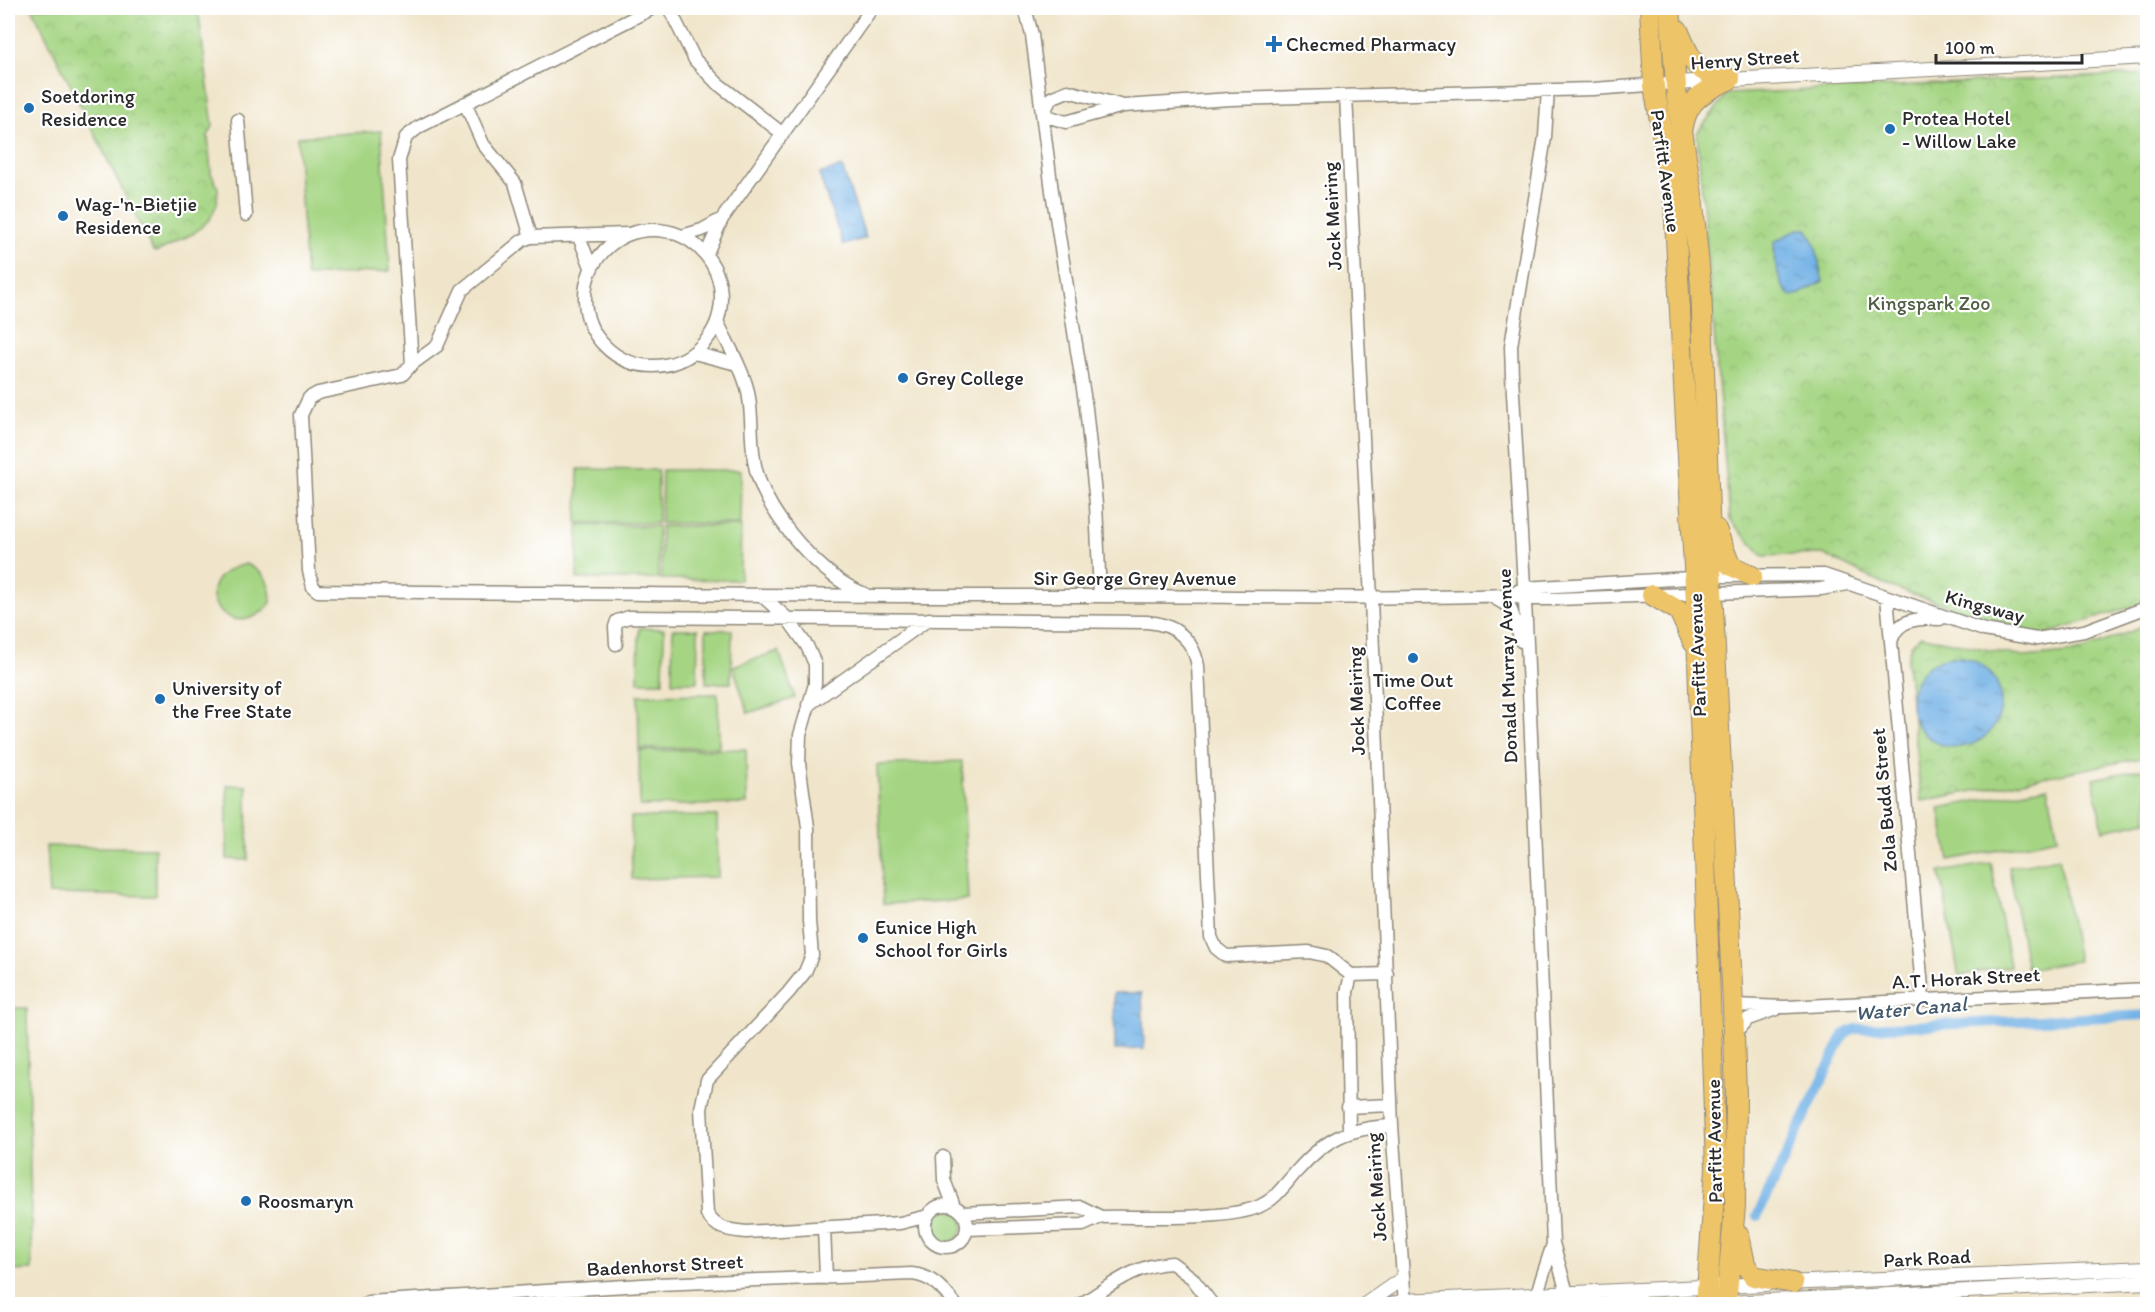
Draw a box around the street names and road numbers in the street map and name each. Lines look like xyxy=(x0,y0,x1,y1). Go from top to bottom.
street label: Henry Street xyxy=(1690,43,1800,75)
street label: Parfitt Avenue xyxy=(1645,108,1687,234)
street label: Jock Meiring xyxy=(1317,160,1347,271)
street label: Sir George Grey Avenue xyxy=(1034,566,1236,590)
street label: Donald Murray Avenue xyxy=(1492,568,1522,764)
street label: Kingsway xyxy=(1943,584,2028,628)
street label: Parfitt Avenue xyxy=(1683,593,1711,717)
street label: Jock Meiring xyxy=(1342,645,1370,756)
street label: Zola Budd Street xyxy=(1866,727,1902,873)
street label: A.T. Horak Street xyxy=(1891,962,2041,994)
street label: Parfitt Avenue xyxy=(1701,1079,1727,1203)
street label: Jock Meiring xyxy=(1360,1131,1392,1242)
street label: Park Road xyxy=(1883,1244,1972,1272)
street label: Badenhorst Street xyxy=(586,1249,744,1281)

